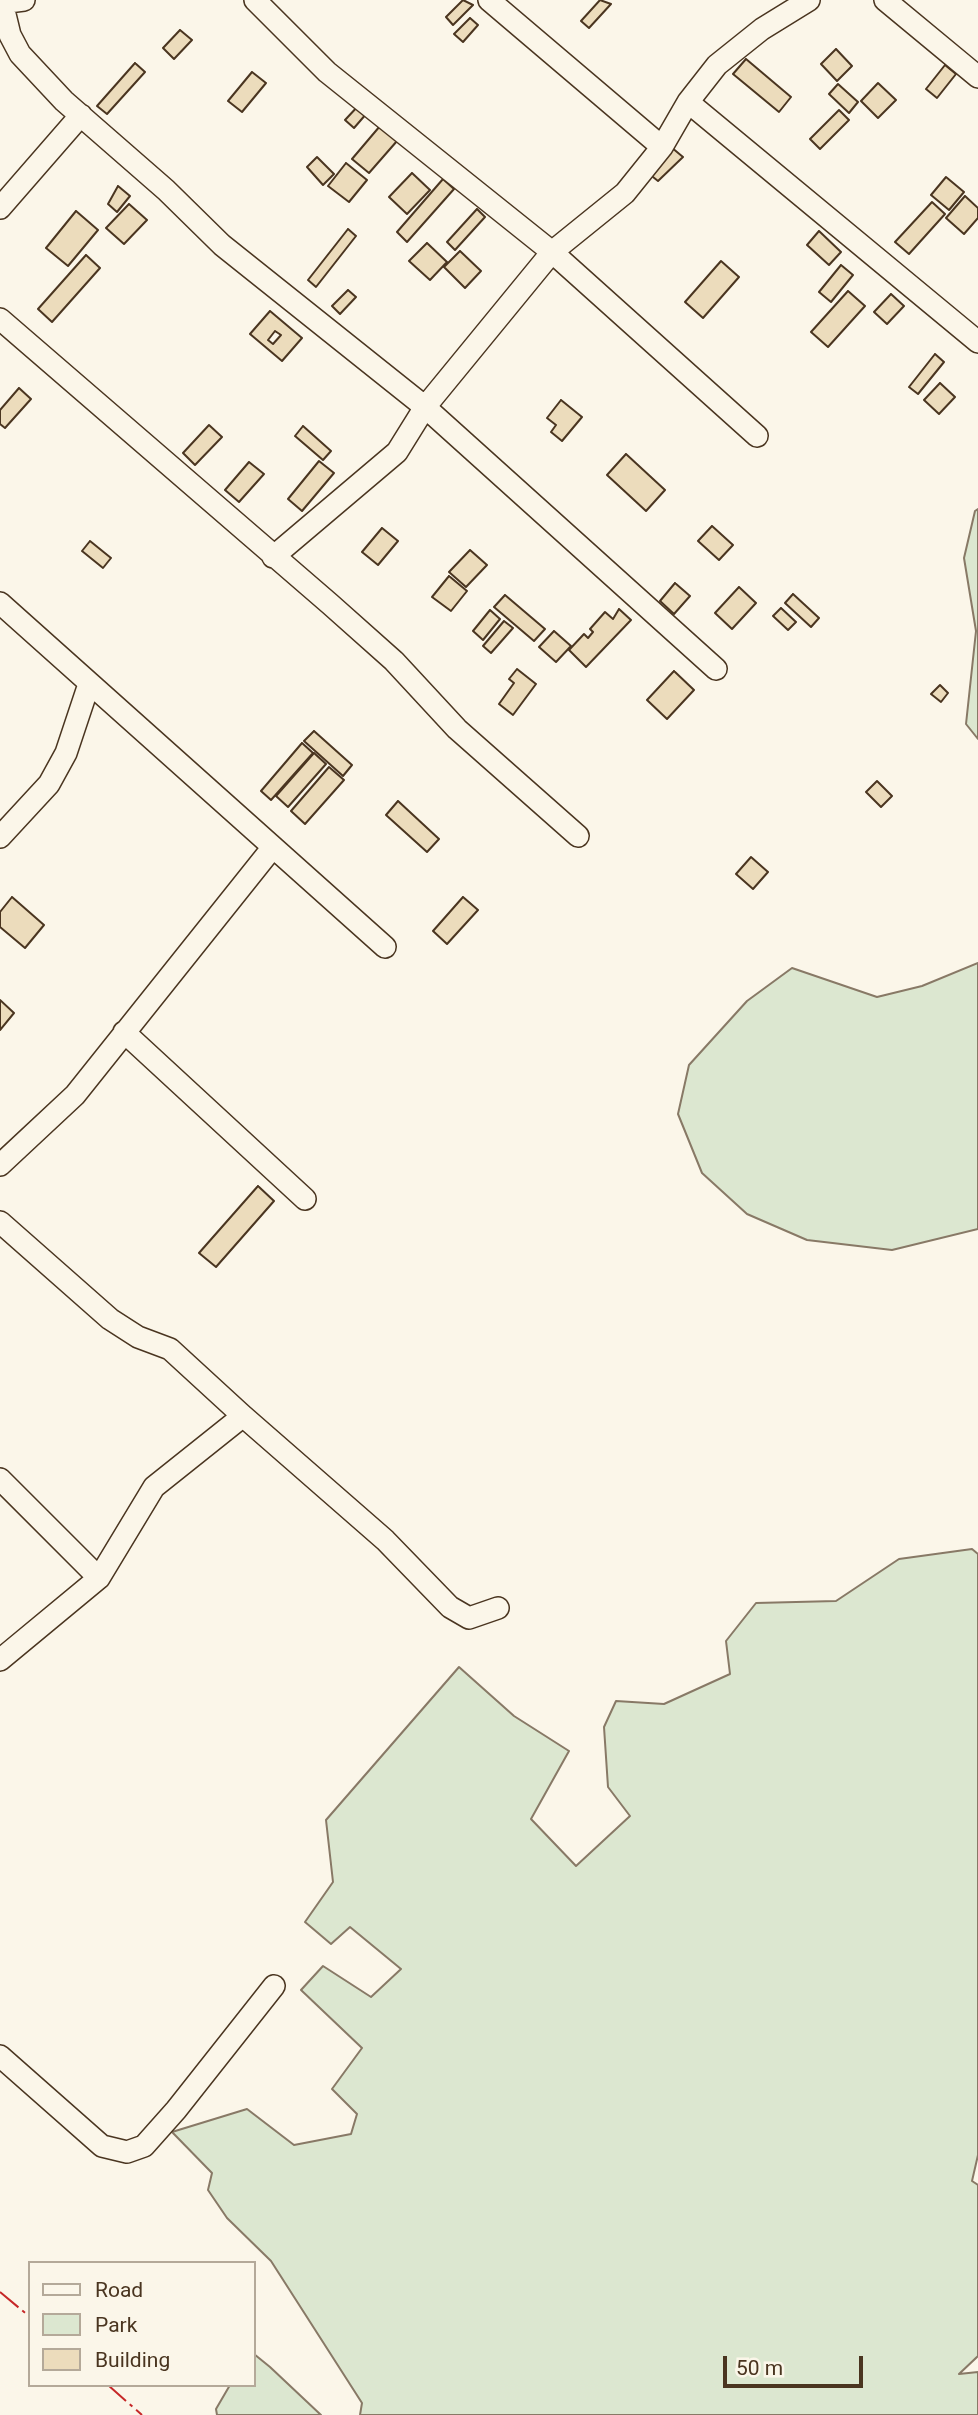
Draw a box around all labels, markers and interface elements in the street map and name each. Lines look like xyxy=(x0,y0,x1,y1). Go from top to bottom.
legend xyxy=(28,2261,256,2387)
text: Road xyxy=(95,2278,143,2302)
text: Park xyxy=(95,2313,137,2337)
scale bar xyxy=(726,2342,866,2386)
text: Building xyxy=(95,2348,170,2372)
text: 50 m xyxy=(736,2356,783,2380)

